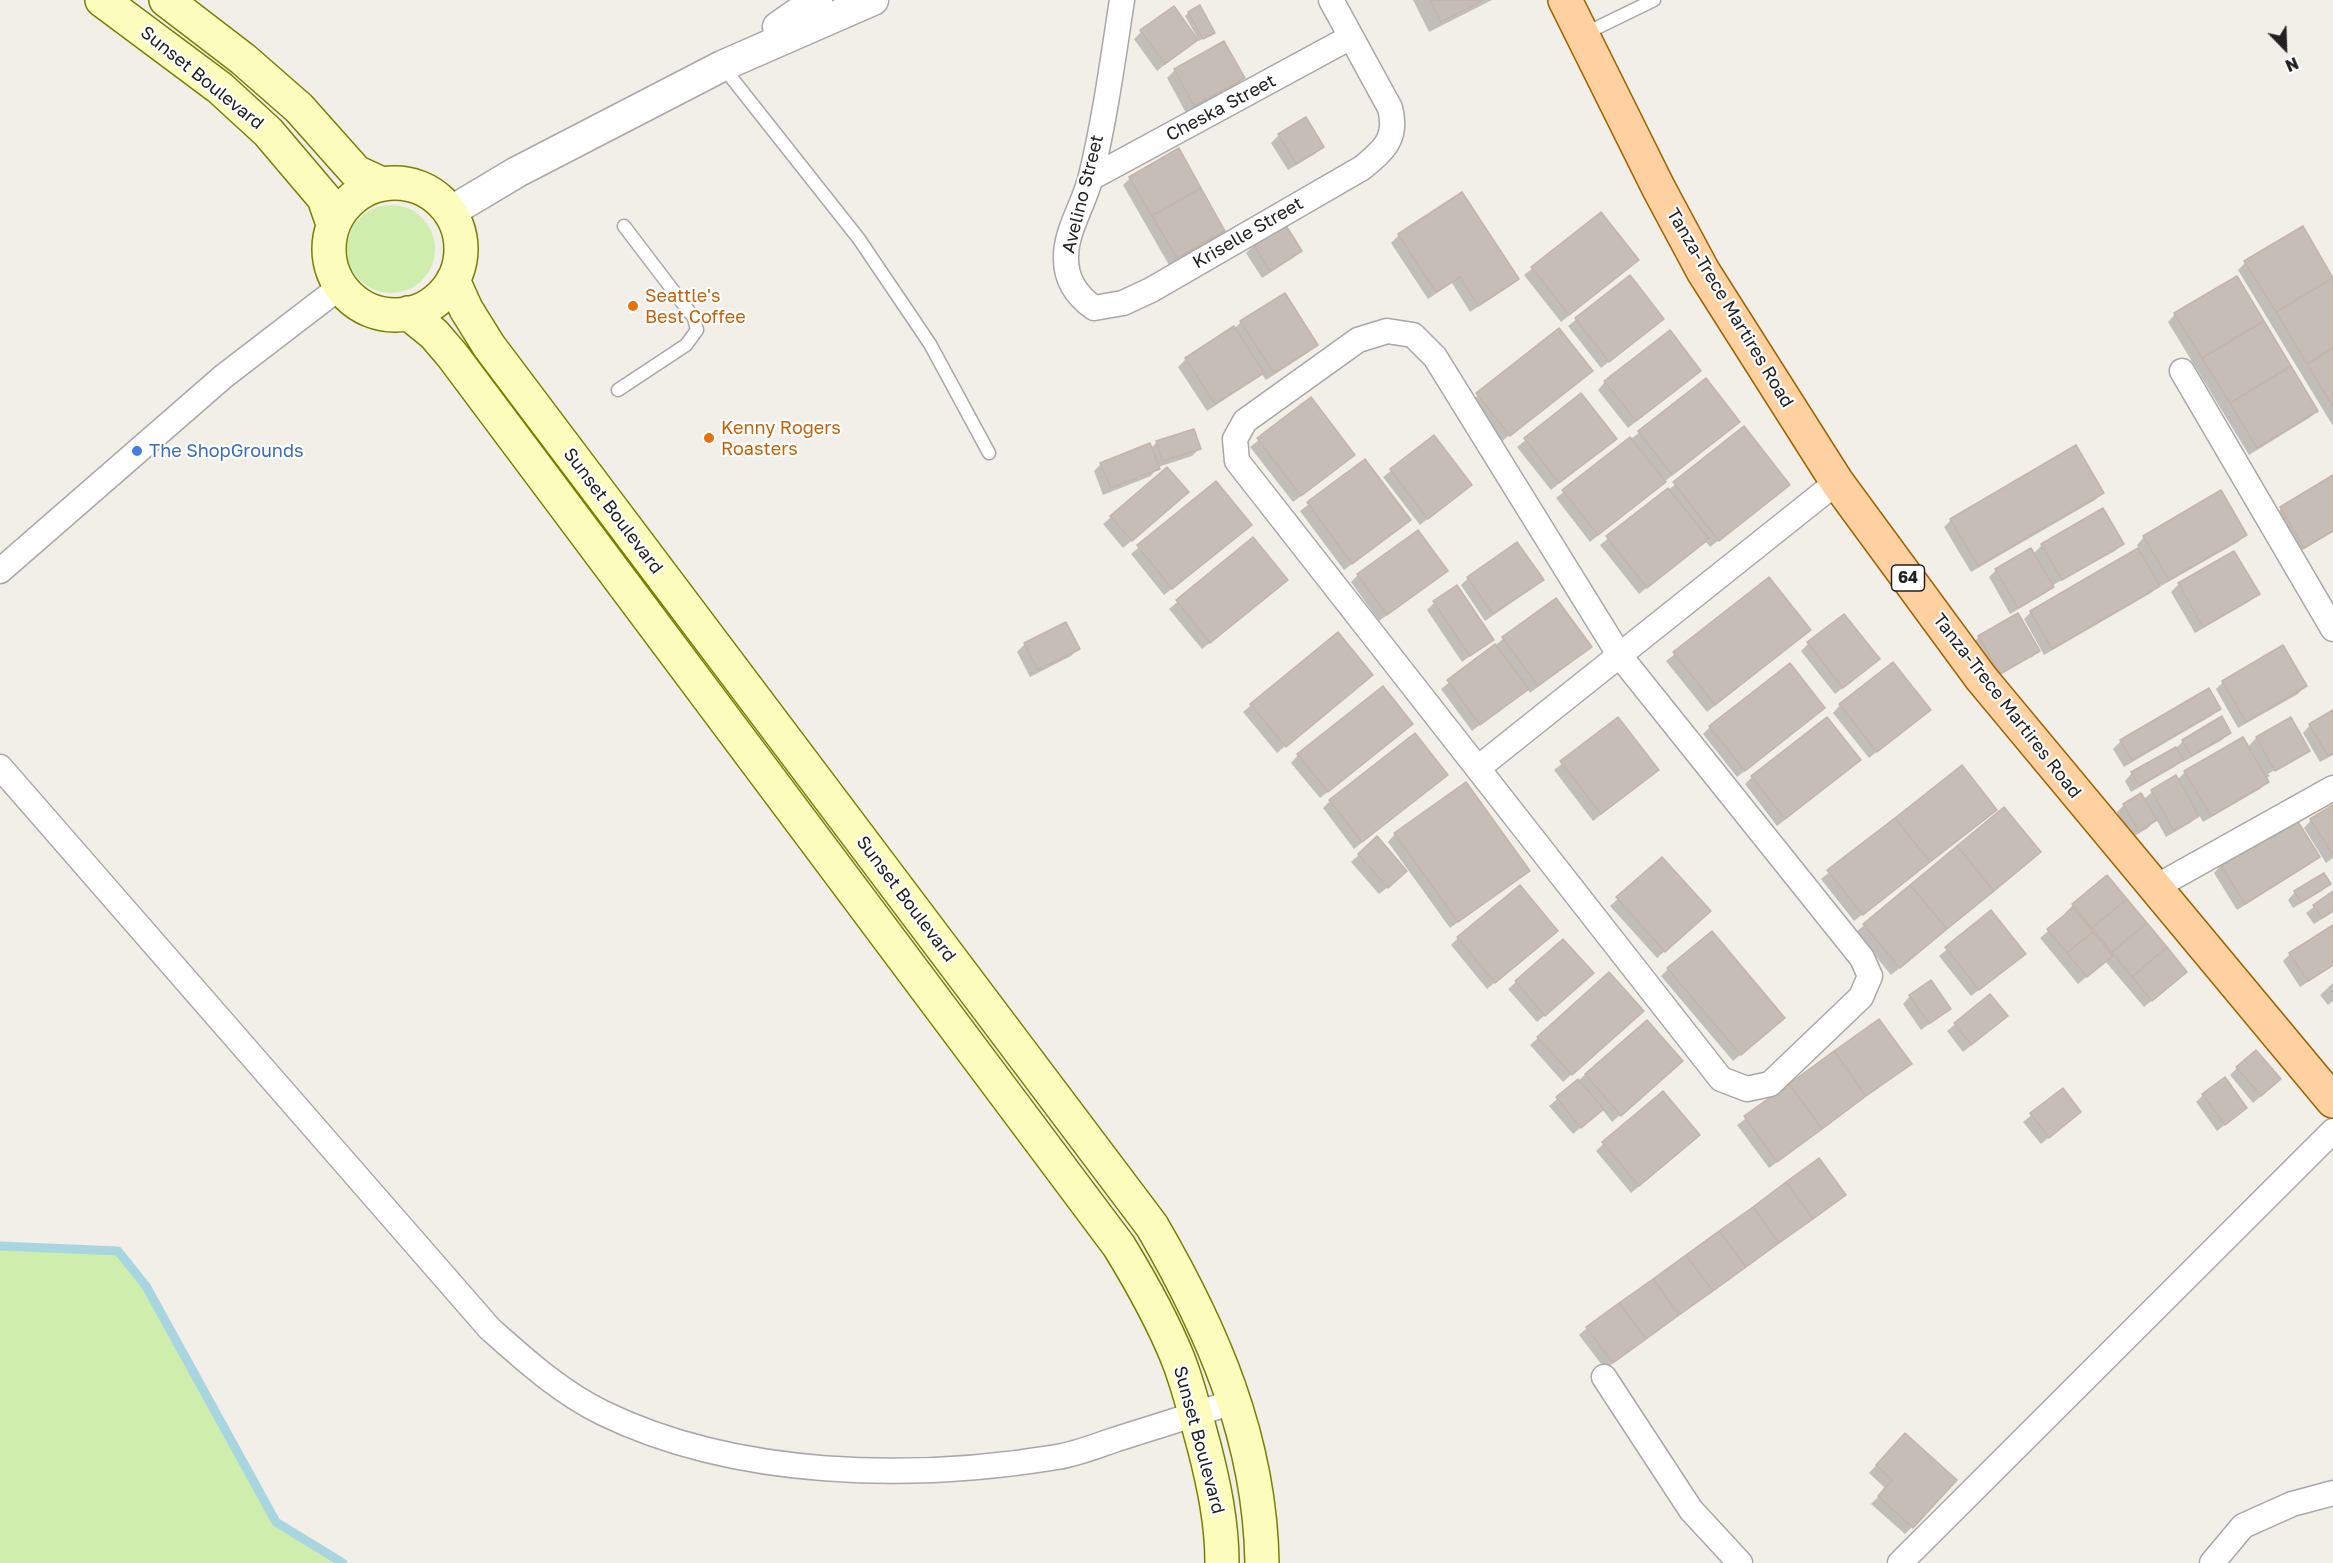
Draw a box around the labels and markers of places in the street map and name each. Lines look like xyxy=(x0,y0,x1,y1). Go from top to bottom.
place label: Seattle's Best Coffee xyxy=(645,285,746,328)
marker: Seattle's Best Coffee xyxy=(626,299,640,313)
place label: Kenny Rogers Roasters xyxy=(721,417,841,460)
marker: Kenny Rogers Roasters xyxy=(702,431,716,445)
place label: The ShopGrounds xyxy=(149,440,304,462)
marker: The ShopGrounds xyxy=(130,444,144,458)

